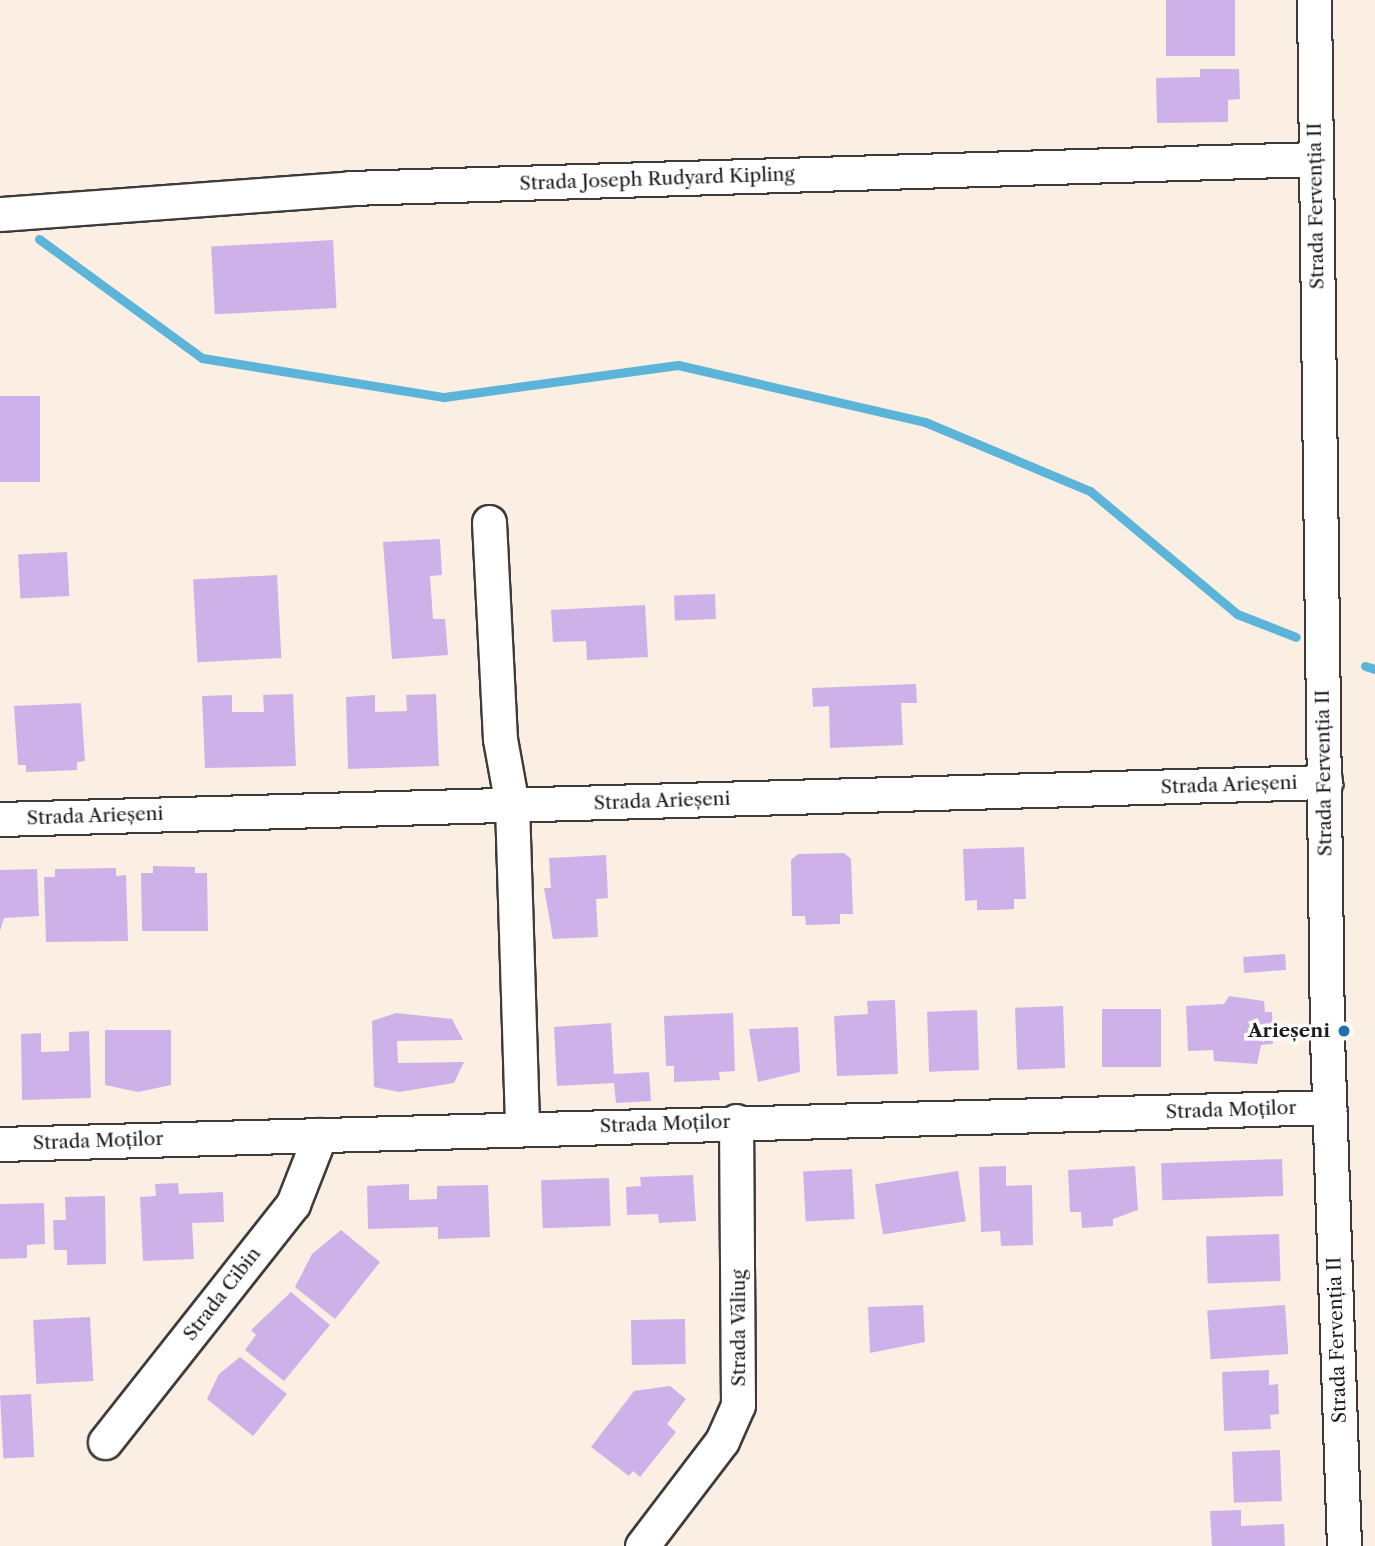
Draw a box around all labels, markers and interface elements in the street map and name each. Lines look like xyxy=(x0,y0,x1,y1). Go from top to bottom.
street label: Strada Fervenția II xyxy=(1303,122,1329,290)
street label: Strada Joseph Rudyard Kipling xyxy=(519,163,795,195)
street label: Strada Fervenția II xyxy=(1311,689,1337,857)
street label: Strada Arieșeni xyxy=(1160,771,1298,799)
street label: Strada Arieșeni xyxy=(593,787,731,815)
street label: Strada Arieșeni xyxy=(26,802,164,830)
place label: Arieșeni xyxy=(1248,1020,1330,1042)
marker: Arieșeni xyxy=(1336,1023,1352,1039)
street label: Strada Moților xyxy=(1165,1096,1297,1124)
street label: Strada Moților xyxy=(599,1110,731,1138)
street label: Strada Moților xyxy=(32,1127,164,1155)
street label: Strada Cibin xyxy=(178,1243,266,1345)
street label: Strada Fervenția II xyxy=(1323,1256,1351,1424)
street label: Strada Văliug xyxy=(728,1269,750,1387)

